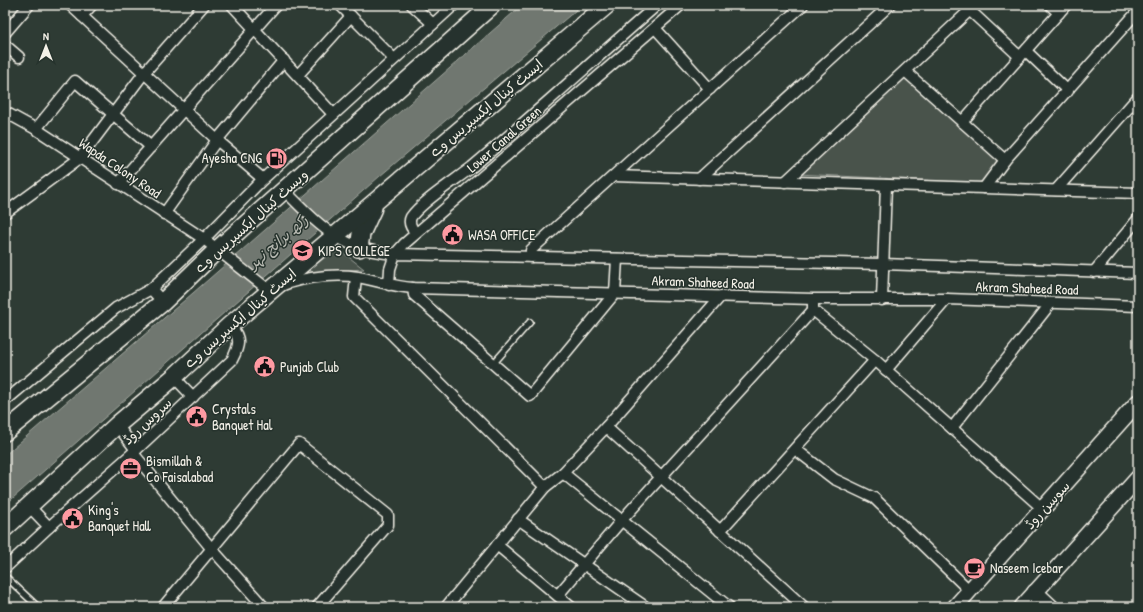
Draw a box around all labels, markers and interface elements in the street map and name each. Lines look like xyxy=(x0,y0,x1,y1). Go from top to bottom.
north arrow xyxy=(26,26,66,66)
text: N xyxy=(43,29,49,43)
street label: ایسٹ کینال ایکسپریس وے xyxy=(425,54,547,162)
street label: Lower Canal Green xyxy=(462,101,545,176)
street label: Wapda Colony Road xyxy=(75,133,166,203)
fuel station icon: Ayesha CNG xyxy=(264,145,290,171)
place label: Ayesha CNG xyxy=(202,148,262,168)
street label: ویسٹ کینال ایکسپریس وے xyxy=(190,164,312,278)
water label: رکھ برانچ نہر xyxy=(242,209,312,275)
public building icon: WASA OFFICE xyxy=(440,222,466,248)
place label: WASA OFFICE xyxy=(468,225,535,244)
school or university icon: KIPS COLLEGE xyxy=(290,238,316,264)
place label: KIPS COLLEGE xyxy=(318,241,390,260)
street label: ایسٹ کینال ایکسپریس وے xyxy=(179,264,301,372)
street label: Akram Shaheed Road xyxy=(651,270,755,293)
street label: Akram Shaheed Road xyxy=(975,276,1079,299)
public building icon: Punjab Club xyxy=(251,354,277,380)
place label: Punjab Club xyxy=(280,357,339,377)
street label: سروس روڈ xyxy=(118,393,175,448)
place label: Crystals Banquet Hal xyxy=(212,399,273,435)
public building icon: Crystals Banquet Hal xyxy=(183,404,209,430)
place label: Bismillah & Co Faisalabad xyxy=(146,451,214,486)
office icon: Bismillah & Co Faisalabad xyxy=(117,456,143,482)
street label: سوسن روڈ xyxy=(1020,476,1074,533)
place label: King's Banquet Hall xyxy=(88,500,152,536)
public building icon: King's Banquet Hall xyxy=(60,505,86,531)
cafe icon: Naseem Icebar xyxy=(961,555,987,581)
place label: Naseem Icebar xyxy=(990,558,1064,577)

